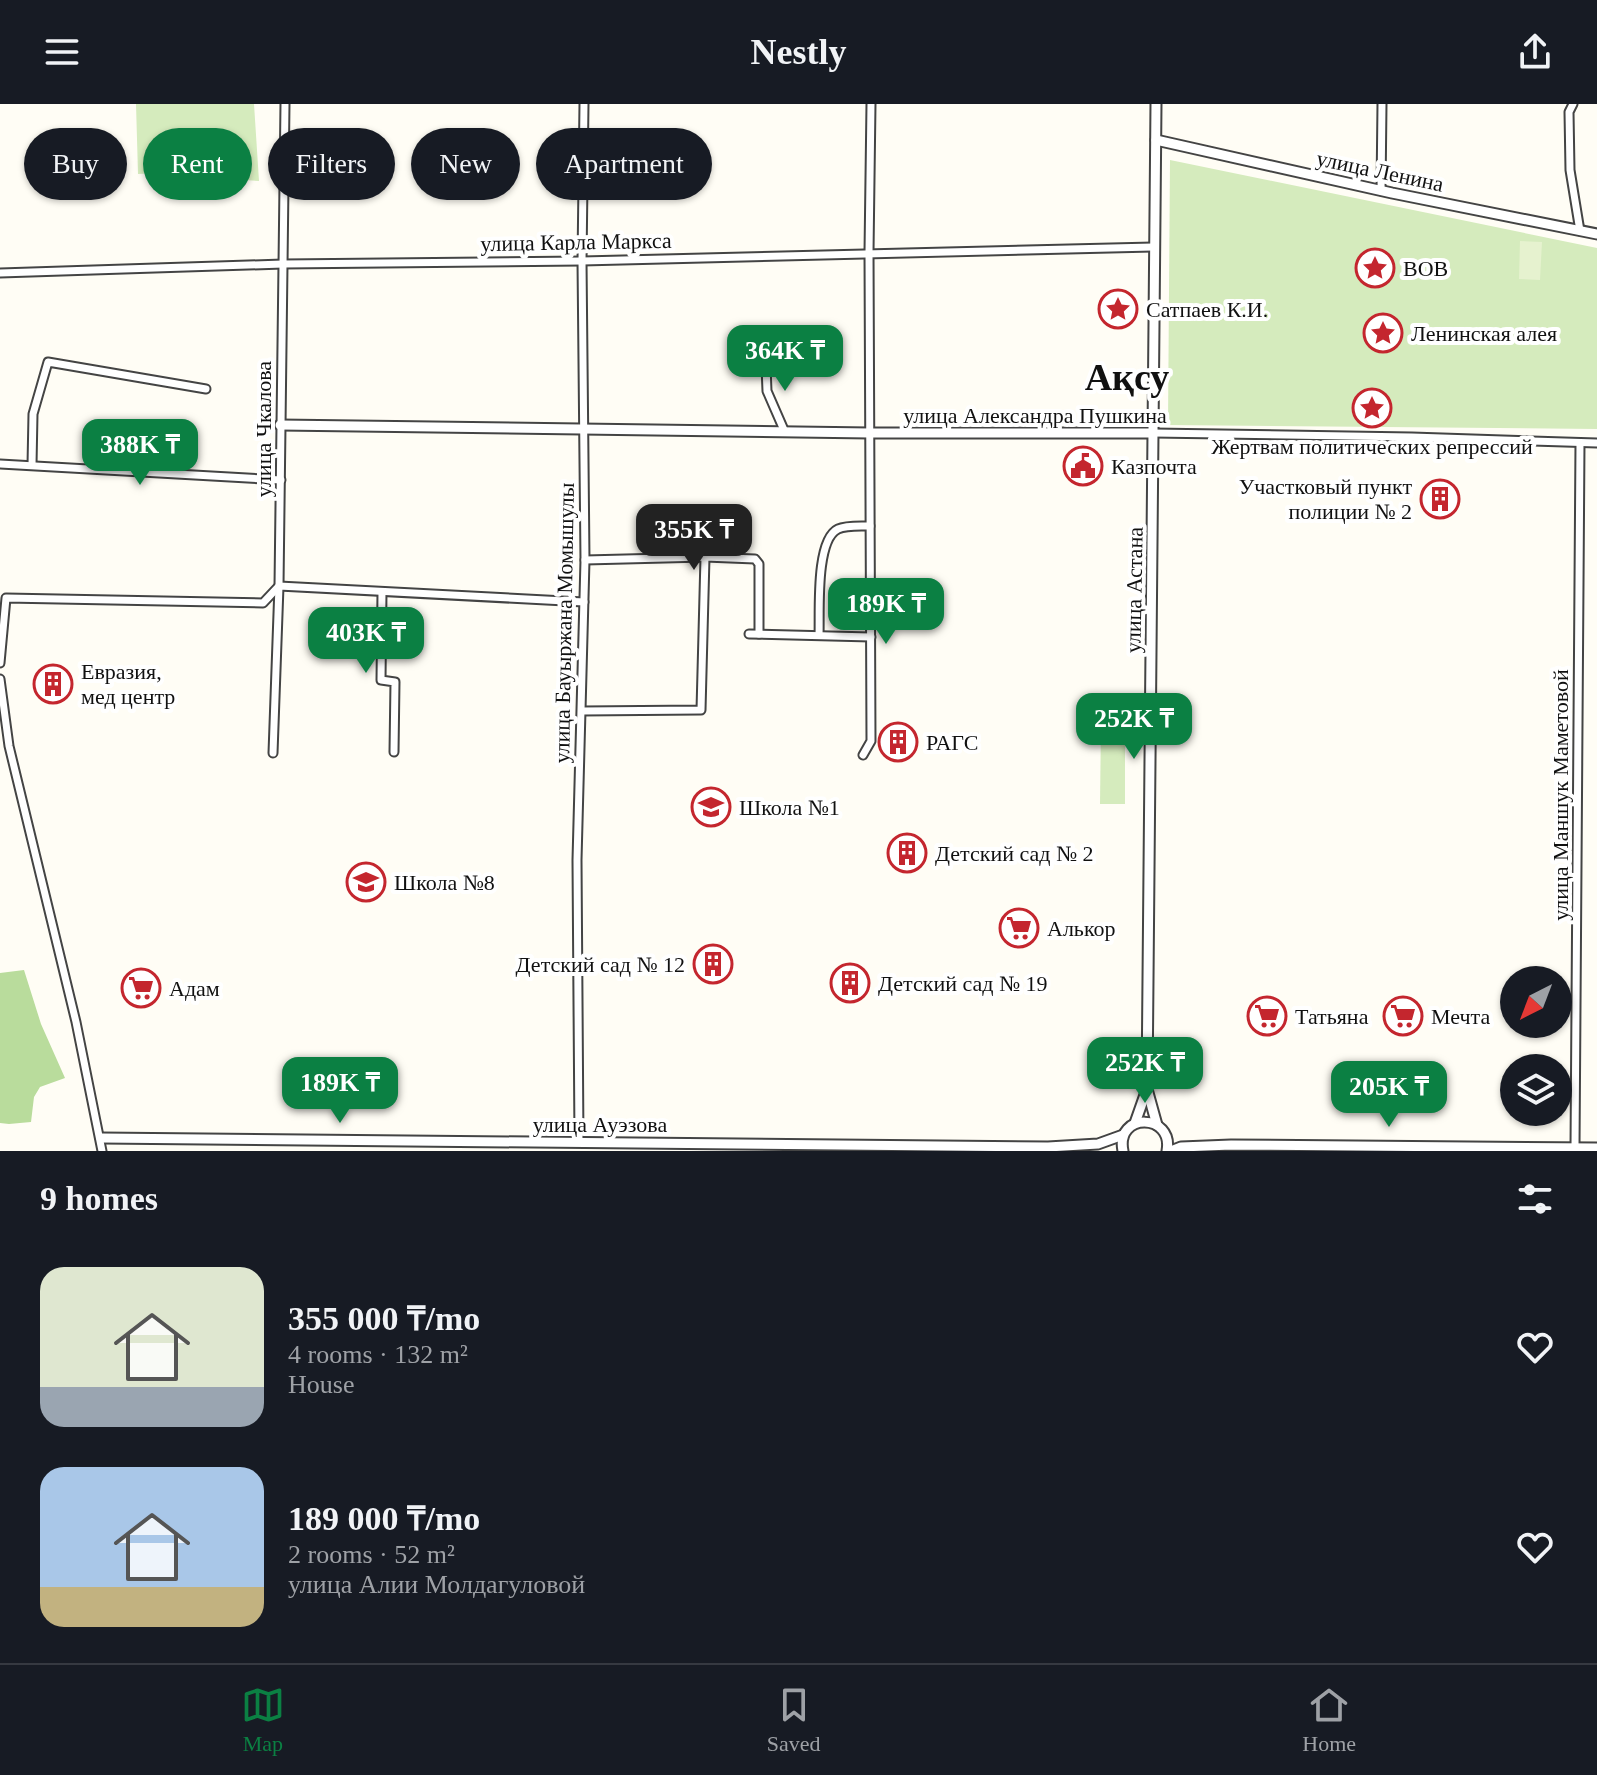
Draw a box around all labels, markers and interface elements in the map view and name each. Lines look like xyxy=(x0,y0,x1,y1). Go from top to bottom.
icon: menu xyxy=(40,30,84,74)
icon: share xyxy=(1513,30,1557,74)
text: Nestly xyxy=(751,32,846,72)
chip: Buy xyxy=(24,128,127,200)
chip: Rent xyxy=(143,128,252,200)
chip: Filters xyxy=(268,128,395,200)
chip: New xyxy=(411,128,520,200)
chip: Apartment xyxy=(536,128,712,200)
street label: улица Ленина xyxy=(1314,145,1446,197)
street label: улица Карла Маркса xyxy=(480,228,672,256)
place icon: ВОВ xyxy=(1354,247,1396,289)
place label: ВОВ xyxy=(1403,256,1448,281)
place icon: Сатпаев К.И. xyxy=(1097,288,1139,330)
place label: Сатпаев К.И. xyxy=(1146,297,1268,322)
place icon: Ленинская алея xyxy=(1362,312,1404,354)
place label: Ленинская алея xyxy=(1411,321,1557,346)
pin: 364K ₸ xyxy=(720,325,850,393)
text: 364K ₸ xyxy=(745,336,825,365)
district label: Ақсу xyxy=(1085,356,1169,398)
street label: улица Чкалова xyxy=(251,361,276,497)
place icon: Жертвам политических репрессий xyxy=(1351,387,1393,429)
street label: улица Александра Пушкина xyxy=(903,403,1167,428)
pin: 388K ₸ xyxy=(75,419,205,487)
text: 388K ₸ xyxy=(100,430,180,459)
place label: Жертвам политических репрессий xyxy=(1211,434,1533,459)
public building icon: Казпочта xyxy=(1062,445,1104,487)
place label: Казпочта xyxy=(1111,454,1197,479)
place label: Участковый пункт полиции № 2 xyxy=(1239,474,1412,524)
building icon: Участковый пункт полиции № 2 xyxy=(1419,478,1461,520)
street label: улица Бауыржана Момышулы xyxy=(549,482,579,764)
pin: 355K ₸ xyxy=(629,504,759,572)
text: 355K ₸ xyxy=(654,515,734,544)
street label: улица Астана xyxy=(1120,527,1148,653)
pin: 189K ₸ xyxy=(821,578,951,646)
text: 189K ₸ xyxy=(846,589,926,618)
pin: 403K ₸ xyxy=(301,607,431,675)
text: 403K ₸ xyxy=(326,618,406,647)
place label: Евразия, мед центр xyxy=(81,659,175,709)
building icon: Евразия, мед центр xyxy=(32,663,74,705)
street label: улица Маншук Маметовой xyxy=(1548,669,1573,921)
pin: 252K ₸ xyxy=(1069,693,1199,761)
text: 252K ₸ xyxy=(1094,704,1174,733)
building icon: РАГС xyxy=(877,721,919,763)
place label: РАГС xyxy=(926,730,978,755)
school or university icon: Школа №1 xyxy=(690,786,732,828)
place label: Школа №1 xyxy=(739,795,840,820)
building icon: Детский сад № 2 xyxy=(886,832,928,874)
place label: Детский сад № 2 xyxy=(935,841,1093,866)
school or university icon: Школа №8 xyxy=(345,861,387,903)
place label: Школа №8 xyxy=(394,870,495,895)
supermarket icon: Алькор xyxy=(998,907,1040,949)
place label: Алькор xyxy=(1047,916,1115,941)
building icon: Детский сад № 12 xyxy=(692,943,734,985)
place label: Детский сад № 12 xyxy=(516,952,685,977)
building icon: Детский сад № 19 xyxy=(829,962,871,1004)
north arrow xyxy=(1500,966,1572,1038)
map controls xyxy=(1500,966,1572,1126)
supermarket icon: Адам xyxy=(120,967,162,1009)
place label: Детский сад № 19 xyxy=(878,971,1047,996)
place label: Адам xyxy=(169,976,220,1001)
supermarket icon: Татьяна xyxy=(1246,995,1288,1037)
supermarket icon: Мечта xyxy=(1382,995,1424,1037)
place label: Татьяна xyxy=(1295,1004,1369,1029)
place label: Мечта xyxy=(1431,1004,1490,1029)
pin: 252K ₸ xyxy=(1080,1037,1210,1105)
text: 252K ₸ xyxy=(1105,1048,1185,1077)
button: layers xyxy=(1500,1054,1572,1126)
pin: 189K ₸ xyxy=(275,1057,405,1125)
pin: 205K ₸ xyxy=(1324,1061,1454,1129)
text: 189K ₸ xyxy=(300,1068,380,1097)
text: 205K ₸ xyxy=(1349,1072,1429,1101)
street label: улица Ауэзова xyxy=(533,1112,667,1137)
icon: filters xyxy=(1513,1177,1557,1221)
text: 9 homes xyxy=(40,1180,158,1217)
icon: home xyxy=(104,1299,200,1395)
text: 355 000 ₸/mo xyxy=(288,1300,480,1337)
icon: heart xyxy=(1513,1325,1557,1369)
text: 4 rooms · 132 m² xyxy=(288,1340,468,1369)
text: House xyxy=(288,1370,354,1399)
icon: home xyxy=(104,1499,200,1595)
text: 189 000 ₸/mo xyxy=(288,1500,480,1537)
icon: heart xyxy=(1513,1525,1557,1569)
text: 2 rooms · 52 m² xyxy=(288,1540,455,1569)
text: улица Алии Молдагуловой xyxy=(288,1570,585,1599)
tab: Map xyxy=(241,1683,285,1757)
tab: Saved xyxy=(767,1683,820,1757)
tab: Home xyxy=(1302,1683,1356,1757)

